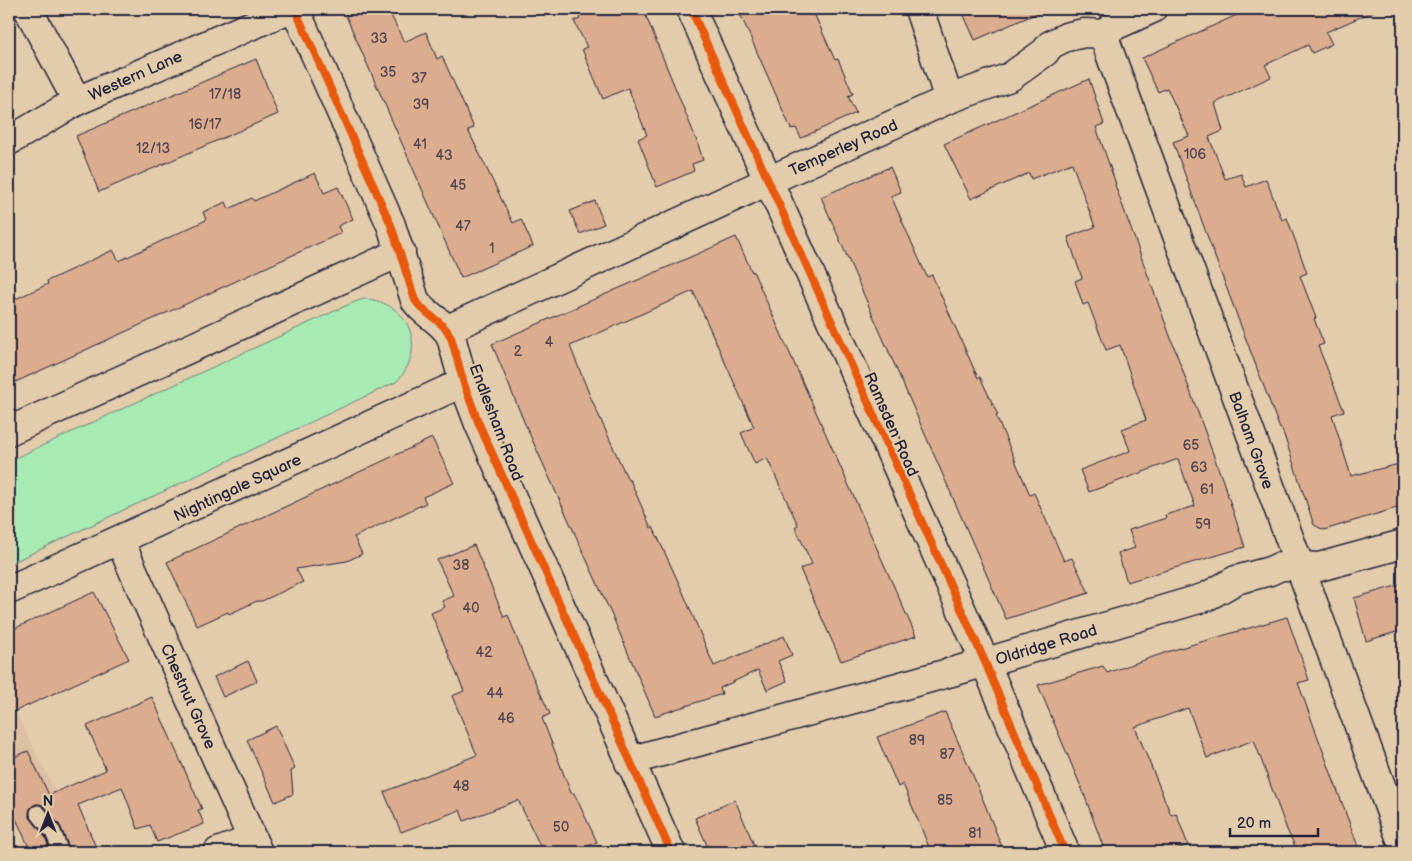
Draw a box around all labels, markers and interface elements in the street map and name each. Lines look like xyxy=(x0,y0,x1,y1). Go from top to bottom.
house number: 33 xyxy=(370,30,388,47)
street label: Western Lane xyxy=(86,47,186,105)
house number: 35 xyxy=(380,64,396,81)
house number: 37 xyxy=(411,70,427,87)
house number: 17/18 xyxy=(209,86,241,103)
house number: 39 xyxy=(413,96,429,113)
house number: 16/17 xyxy=(189,116,221,133)
street label: Temperley Road xyxy=(786,116,901,181)
house number: 41 xyxy=(413,136,427,153)
house number: 12/13 xyxy=(136,140,170,157)
house number: 106 xyxy=(1184,146,1207,163)
house number: 43 xyxy=(435,147,453,164)
house number: 45 xyxy=(450,177,466,194)
house number: 47 xyxy=(455,218,471,235)
house number: 1 xyxy=(489,240,495,257)
house number: 4 xyxy=(545,334,554,351)
house number: 2 xyxy=(514,343,523,360)
street label: Endlesham Road xyxy=(465,361,527,484)
street label: Ramsden Road xyxy=(859,369,922,480)
street label: Balham Grove xyxy=(1224,389,1277,492)
house number: 65 xyxy=(1183,437,1199,454)
street label: Nightingale Square xyxy=(171,450,305,526)
house number: 63 xyxy=(1190,459,1208,476)
house number: 61 xyxy=(1200,481,1214,498)
house number: 59 xyxy=(1195,516,1211,533)
house number: 38 xyxy=(453,557,469,574)
house number: 40 xyxy=(463,600,479,617)
street label: Oldridge Road xyxy=(993,621,1100,670)
street label: Chestnut Grove xyxy=(156,641,220,753)
house number: 42 xyxy=(476,644,493,661)
house number: 44 xyxy=(486,685,504,702)
house number: 46 xyxy=(497,710,515,727)
house number: 89 xyxy=(909,732,925,749)
house number: 87 xyxy=(939,746,955,763)
house number: 48 xyxy=(453,778,469,795)
north arrow xyxy=(22,788,72,838)
house number: 85 xyxy=(937,792,953,809)
text: N xyxy=(43,793,53,810)
scale bar xyxy=(1230,806,1317,838)
text: 20 m xyxy=(1237,814,1271,833)
house number: 50 xyxy=(553,819,569,836)
house number: 81 xyxy=(968,825,982,842)

